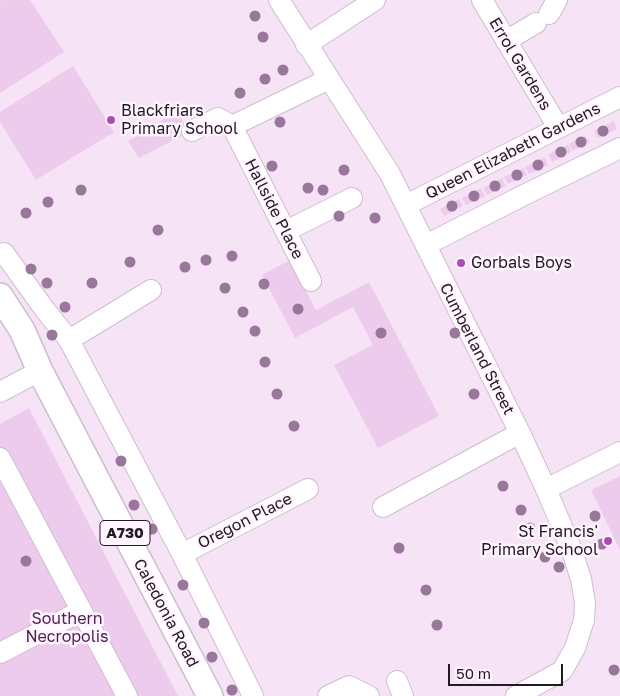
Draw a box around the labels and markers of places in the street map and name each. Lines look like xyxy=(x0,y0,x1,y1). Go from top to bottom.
place label: Blackfriars Primary School xyxy=(121,101,238,139)
marker: Blackfriars Primary School xyxy=(105,114,117,126)
place label: Gorbals Boys xyxy=(471,253,572,273)
marker: Gorbals Boys xyxy=(455,257,467,269)
place label: St Francis' Primary School xyxy=(481,522,598,560)
marker: St Francis' Primary School xyxy=(602,535,614,547)

